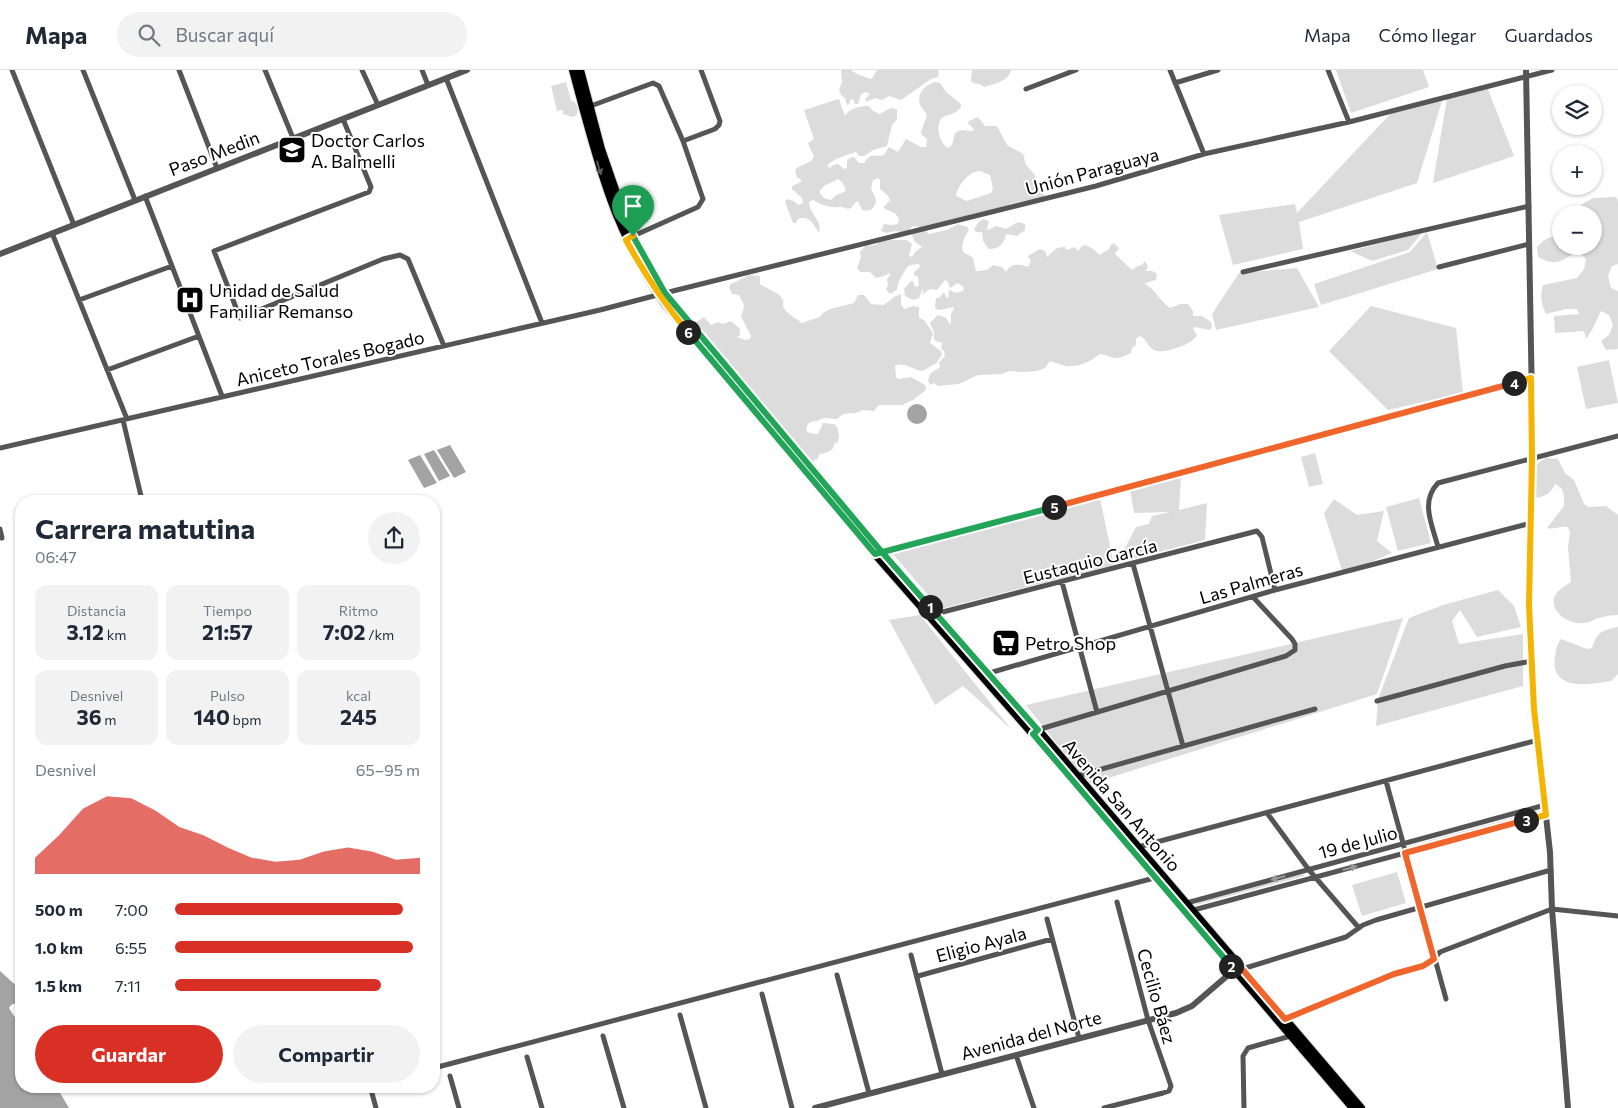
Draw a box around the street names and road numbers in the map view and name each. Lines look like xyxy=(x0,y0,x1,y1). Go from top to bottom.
street label: Paso Medin xyxy=(166,126,262,180)
street label: Unión Paraguaya xyxy=(1023,143,1161,199)
street label: Aniceto Torales Bogado xyxy=(234,326,426,390)
street label: Eustaquio García xyxy=(1021,534,1159,588)
street label: Las Palmeras xyxy=(1197,558,1305,608)
street label: Avenida San Antonio xyxy=(1058,734,1186,876)
street label: 19 de Julio xyxy=(1316,821,1400,863)
street label: Eligio Ayala xyxy=(933,921,1029,967)
street label: Cecilio Báez xyxy=(1133,946,1181,1046)
street label: Avenida del Norte xyxy=(958,1006,1104,1064)

